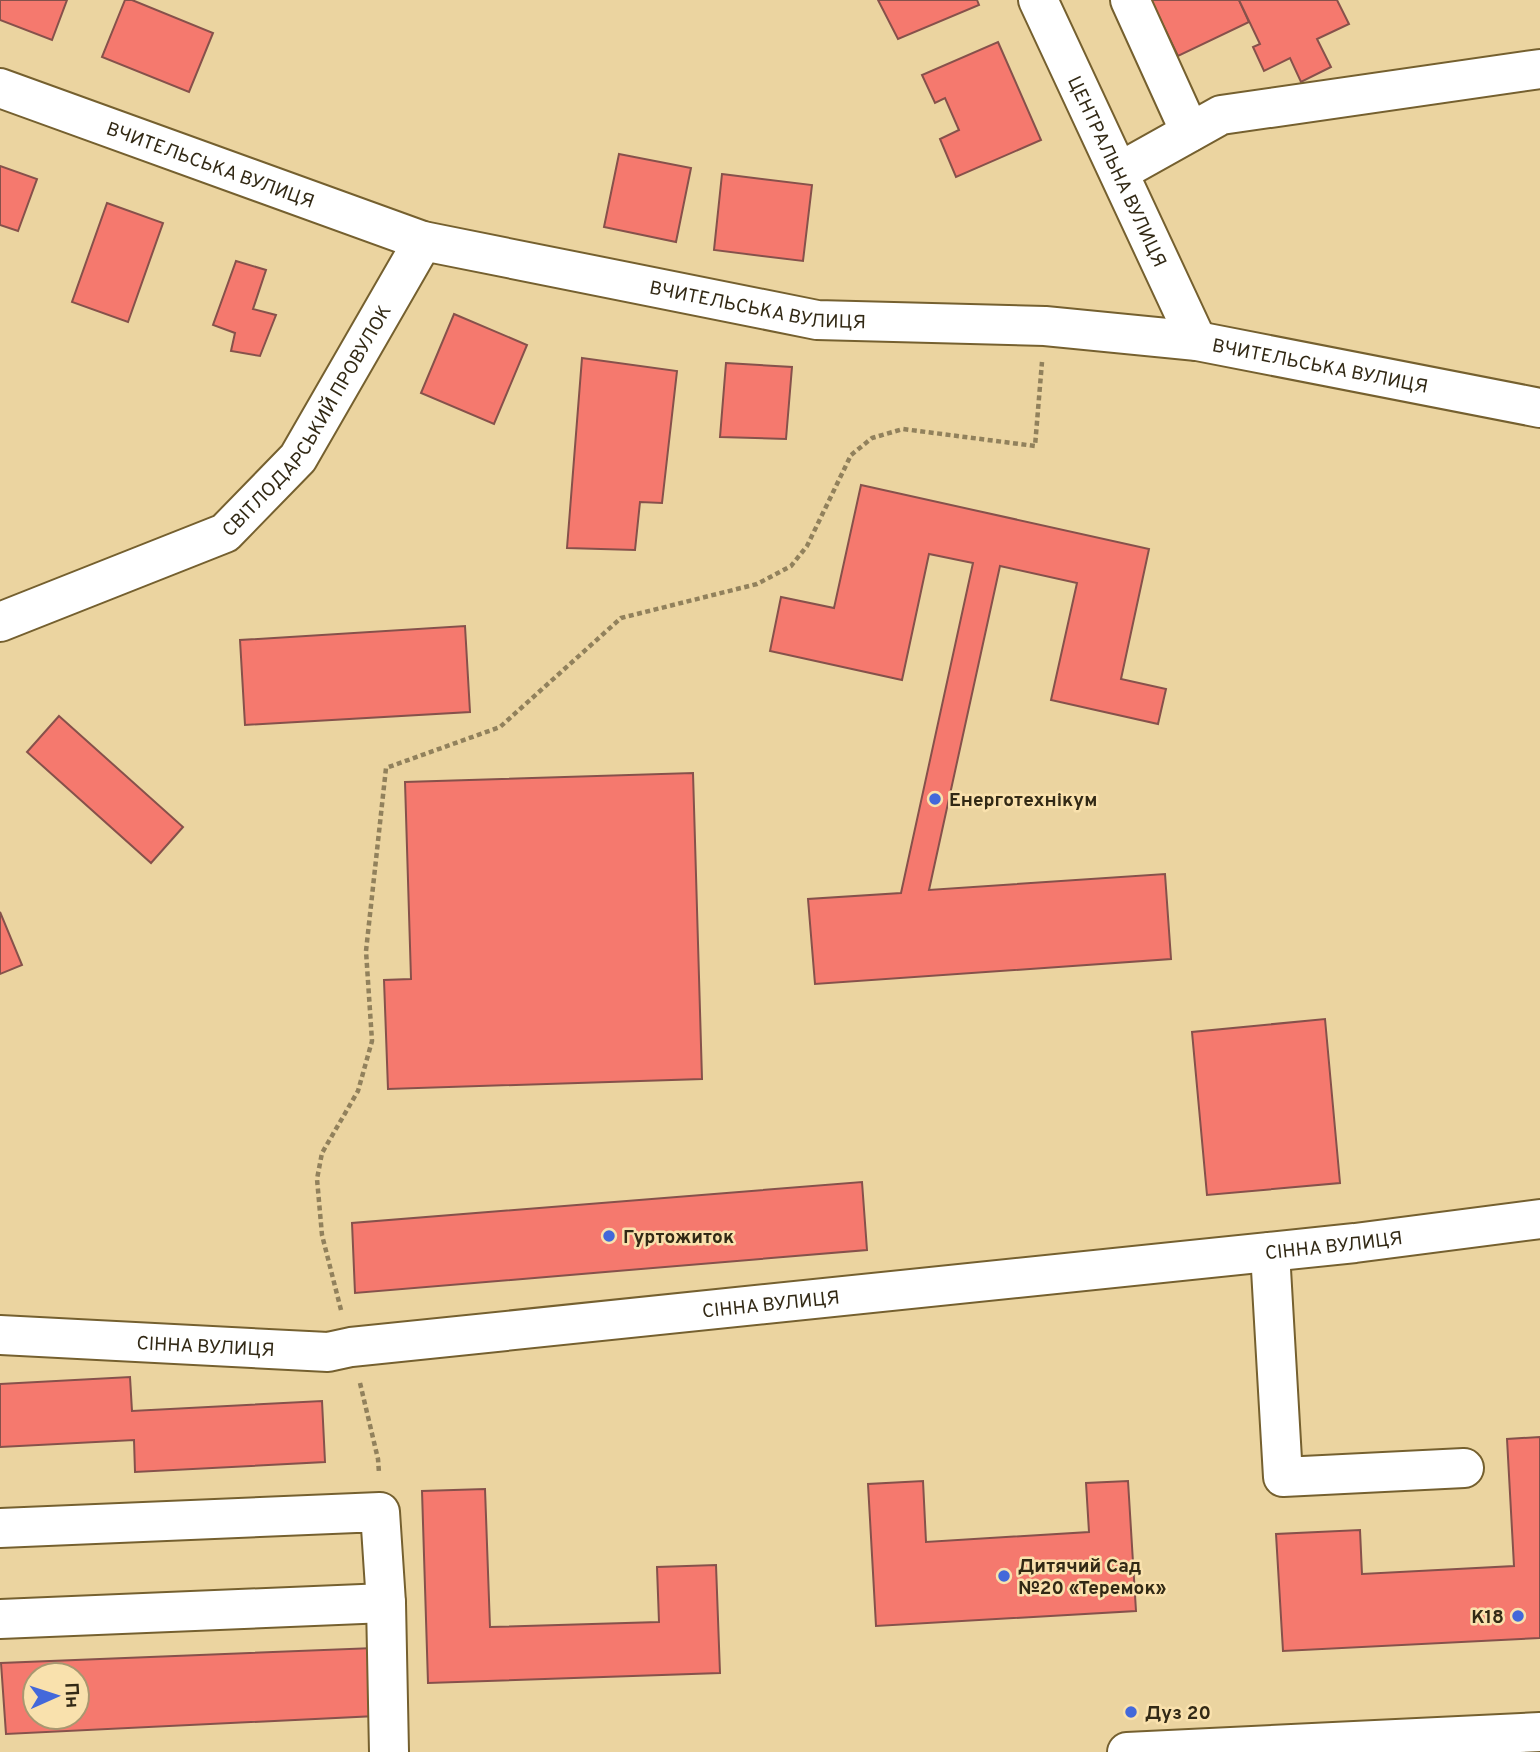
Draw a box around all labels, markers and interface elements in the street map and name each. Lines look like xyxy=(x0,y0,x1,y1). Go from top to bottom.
street label: ЦЕНТРАЛЬНА ВУЛИЦЯ xyxy=(1061,73,1171,272)
street label: ВЧИТЕЛЬСЬКА ВУЛИЦЯ xyxy=(103,117,317,215)
street label: ВЧИТЕЛЬСЬКА ВУЛИЦЯ xyxy=(647,277,866,335)
street label: СВІТЛОДАРСЬКИЙ ПРОВУЛОК xyxy=(218,301,398,543)
street label: ВЧИТЕЛЬСЬКА ВУЛИЦЯ xyxy=(1210,334,1430,400)
place label: Енерготехнікум xyxy=(949,789,1097,813)
marker: Енерготехнікум xyxy=(927,791,943,807)
place label: Гуртожиток xyxy=(623,1226,734,1250)
street label: СІННА ВУЛИЦЯ xyxy=(1264,1227,1404,1266)
marker: Гуртожиток xyxy=(601,1228,617,1244)
street label: СІННА ВУЛИЦЯ xyxy=(701,1286,841,1325)
street label: СІННА ВУЛИЦЯ xyxy=(136,1332,275,1363)
place label: Дитячий Сад №20 «Теремок» xyxy=(1018,1555,1167,1601)
marker: Дитячий Сад №20 «Теремок» xyxy=(996,1568,1012,1584)
place label: К18 xyxy=(1471,1606,1504,1630)
marker: К18 xyxy=(1510,1608,1526,1624)
north arrow xyxy=(21,1661,91,1731)
text: Пн xyxy=(58,1682,84,1709)
place label: Дуз 20 xyxy=(1145,1702,1211,1726)
marker: Дуз 20 xyxy=(1123,1704,1139,1720)

